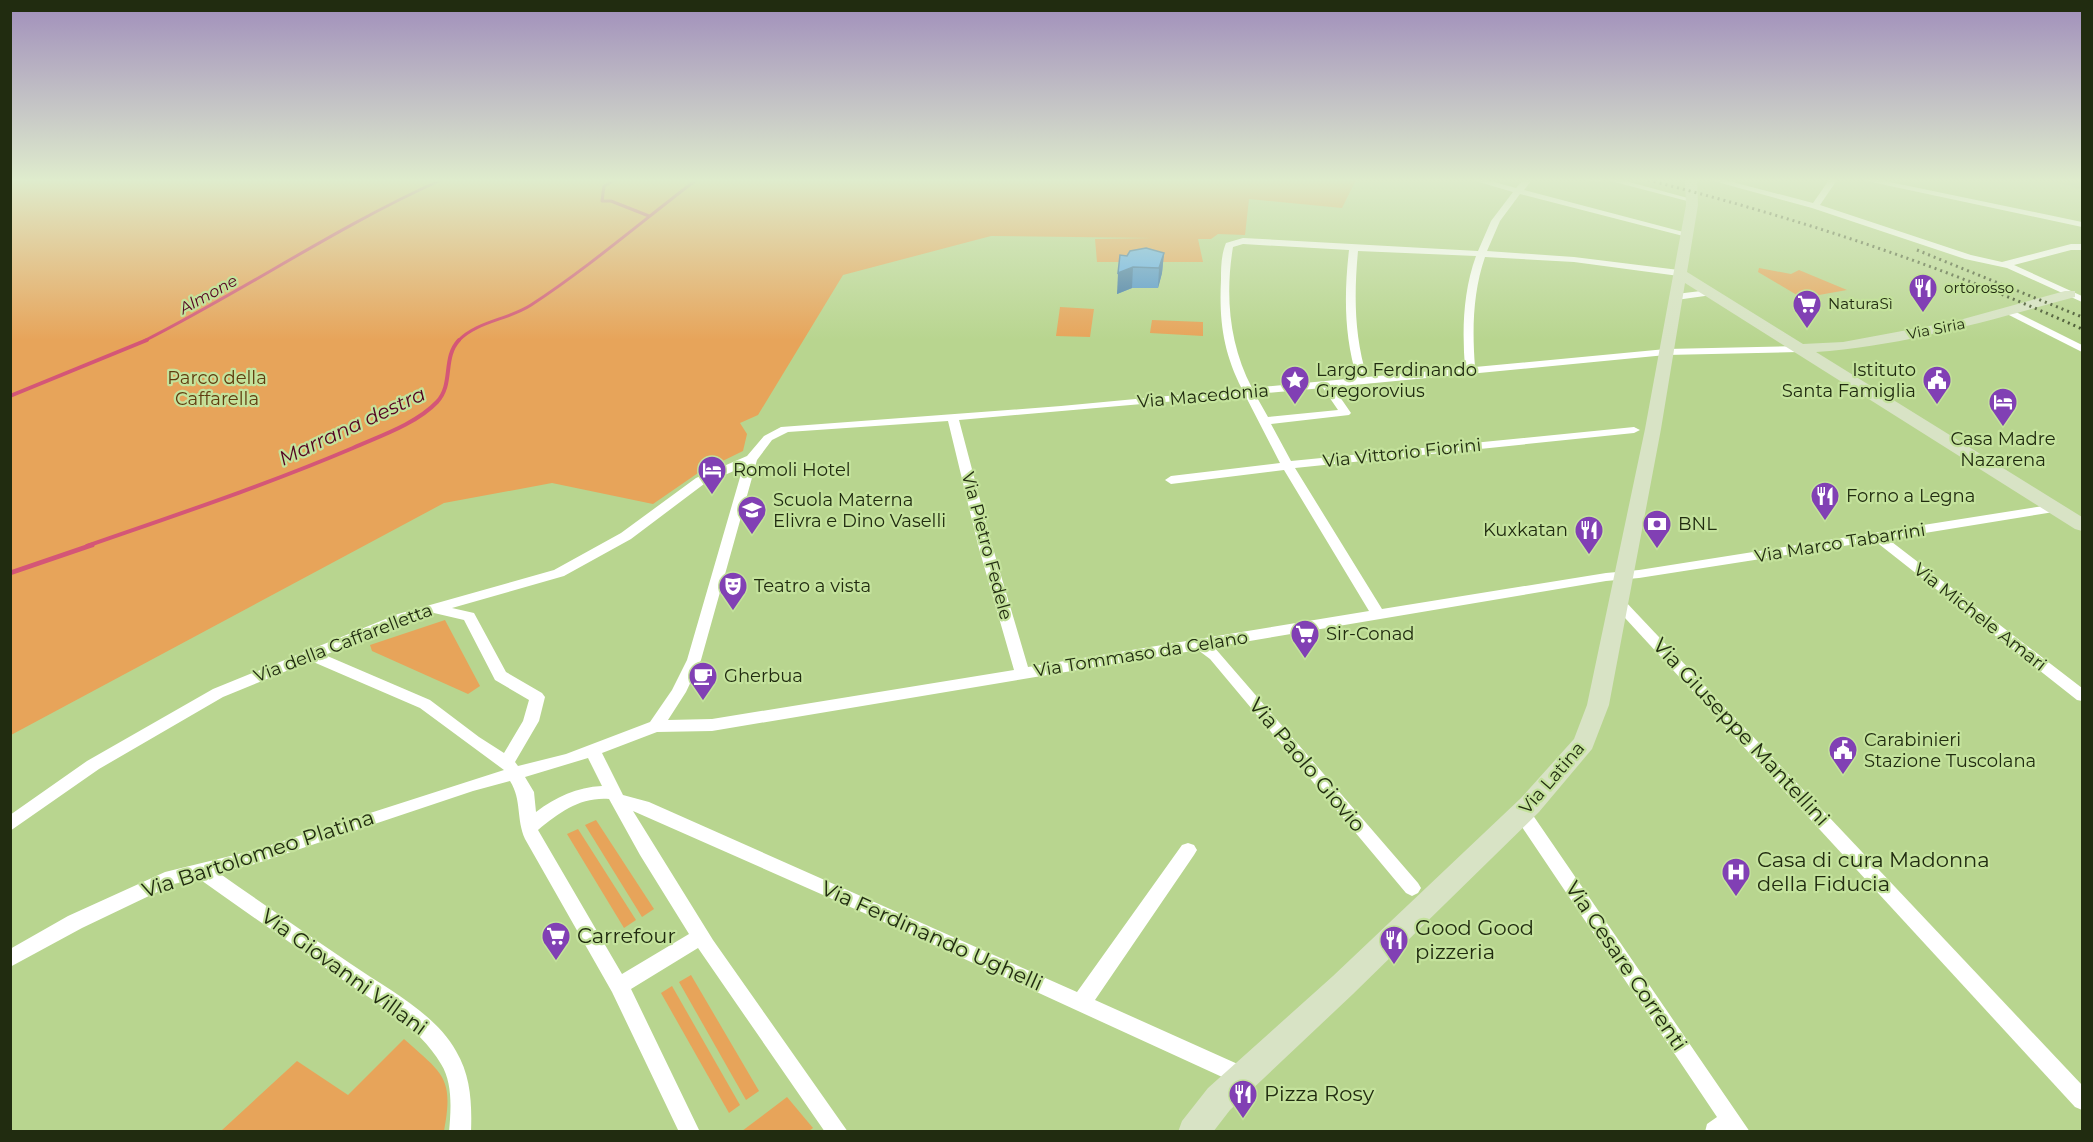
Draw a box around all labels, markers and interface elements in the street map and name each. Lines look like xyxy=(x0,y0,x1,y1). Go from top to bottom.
water label: Almone xyxy=(175,271,241,319)
restaurant icon: ortorosso xyxy=(1907,272,1939,314)
place label: ortorosso xyxy=(1944,278,2014,297)
supermarket icon: NaturaSì xyxy=(1791,288,1823,330)
place label: NaturaSì xyxy=(1828,294,1893,313)
street label: Via Siria xyxy=(1905,314,1967,343)
place label: Largo Ferdinando Gregorovius xyxy=(1316,359,1477,402)
place label: Istituto Santa Famiglia xyxy=(1782,359,1916,402)
place icon: Largo Ferdinando Gregorovius xyxy=(1279,364,1311,406)
public building icon: Istituto Santa Famiglia xyxy=(1921,364,1953,406)
park label: Parco della Caffarella xyxy=(167,367,267,410)
street label: Via Macedonia xyxy=(1136,379,1270,413)
water label: Marrana destra xyxy=(275,382,429,470)
hotel icon: Casa Madre Nazarena xyxy=(1987,386,2019,428)
place label: Casa Madre Nazarena xyxy=(1950,428,2056,471)
street label: Via Vittorio Fiorini xyxy=(1322,434,1482,472)
hotel icon: Romoli Hotel xyxy=(696,454,728,496)
place label: Romoli Hotel xyxy=(733,459,851,481)
street label: Via Pietro Fedele xyxy=(957,470,1017,622)
restaurant icon: Forno a Legna xyxy=(1809,480,1841,522)
place label: Forno a Legna xyxy=(1846,485,1975,507)
place label: Scuola Materna Elivra e Dino Vaselli xyxy=(773,489,946,532)
school or university icon: Scuola Materna Elivra e Dino Vaselli xyxy=(736,494,768,536)
bank icon: BNL xyxy=(1641,508,1673,550)
place label: BNL xyxy=(1678,513,1717,535)
restaurant icon: Kuxkatan xyxy=(1573,514,1605,556)
place label: Kuxkatan xyxy=(1483,519,1568,541)
street label: Via Marco Tabarrini xyxy=(1753,519,1927,567)
street label: Via Michele Amari xyxy=(1909,558,2051,676)
theatre icon: Teatro a vista xyxy=(717,570,749,612)
place label: Teatro a vista xyxy=(754,575,871,597)
street label: Via della Caffarelletta xyxy=(251,599,435,687)
supermarket icon: Sir-Conad xyxy=(1289,618,1321,660)
place label: Sir-Conad xyxy=(1326,623,1415,645)
street label: Via Tommaso da Celano xyxy=(1032,626,1250,682)
street label: Via Giuseppe Mantellini xyxy=(1648,633,1835,831)
cafe icon: Gherbua xyxy=(687,660,719,702)
place label: Gherbua xyxy=(724,665,803,687)
street label: Via Paolo Giovio xyxy=(1244,693,1371,837)
place label: Carabinieri Stazione Tuscolana xyxy=(1864,729,2036,772)
public building icon: Carabinieri Stazione Tuscolana xyxy=(1827,734,1859,776)
street label: Via Latina xyxy=(1515,737,1589,819)
street label: Via Bartolomeo Platina xyxy=(139,804,377,903)
place label: Casa di cura Madonna della Fiducia xyxy=(1757,847,1990,896)
hospital icon: Casa di cura Madonna della Fiducia xyxy=(1720,856,1752,898)
street label: Via Ferdinando Ughelli xyxy=(817,875,1047,996)
street label: Via Cesare Correnti xyxy=(1560,876,1692,1055)
street label: Via Giovanni Villani xyxy=(256,903,432,1040)
place label: Good Good pizzeria xyxy=(1415,915,1534,964)
supermarket icon: Carrefour xyxy=(540,920,572,962)
place label: Carrefour xyxy=(577,923,676,948)
restaurant icon: Good Good pizzeria xyxy=(1378,924,1410,966)
restaurant icon: Pizza Rosy xyxy=(1227,1078,1259,1120)
place label: Pizza Rosy xyxy=(1264,1081,1375,1106)

